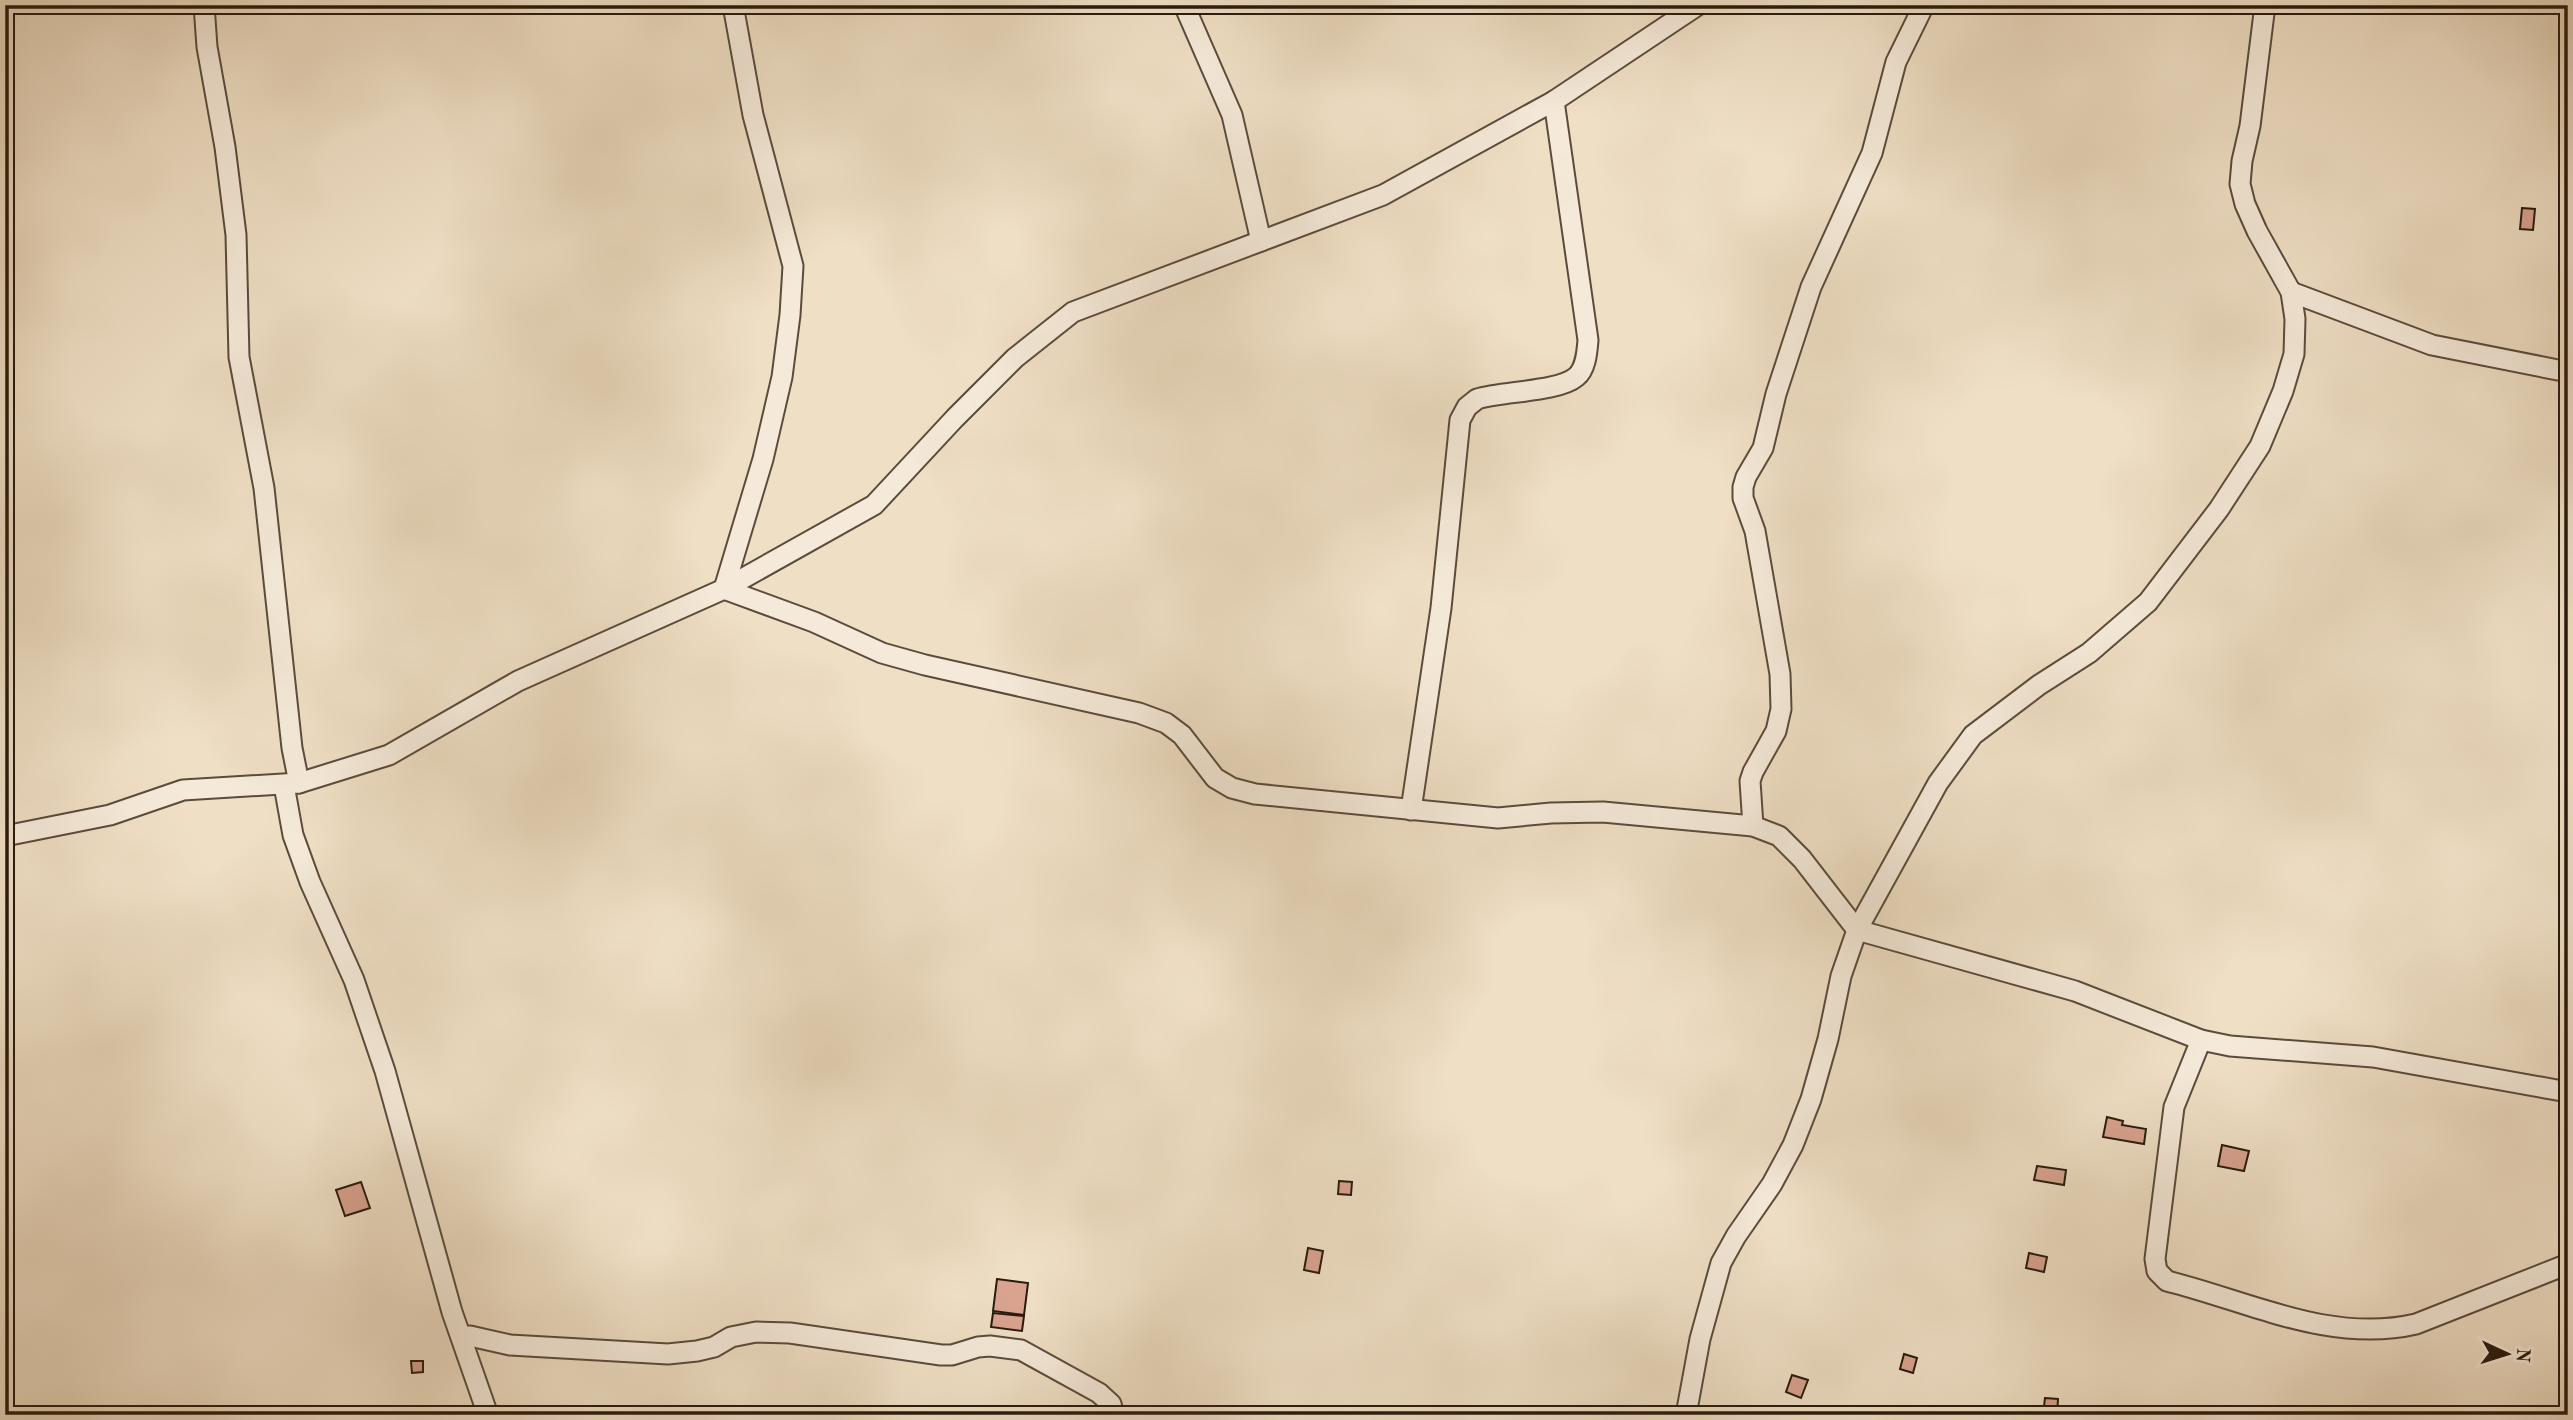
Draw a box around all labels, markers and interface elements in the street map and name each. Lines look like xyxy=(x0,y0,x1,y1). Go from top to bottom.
north arrow xyxy=(2472,1318,2542,1388)
text: N xyxy=(2511,1347,2531,1363)

